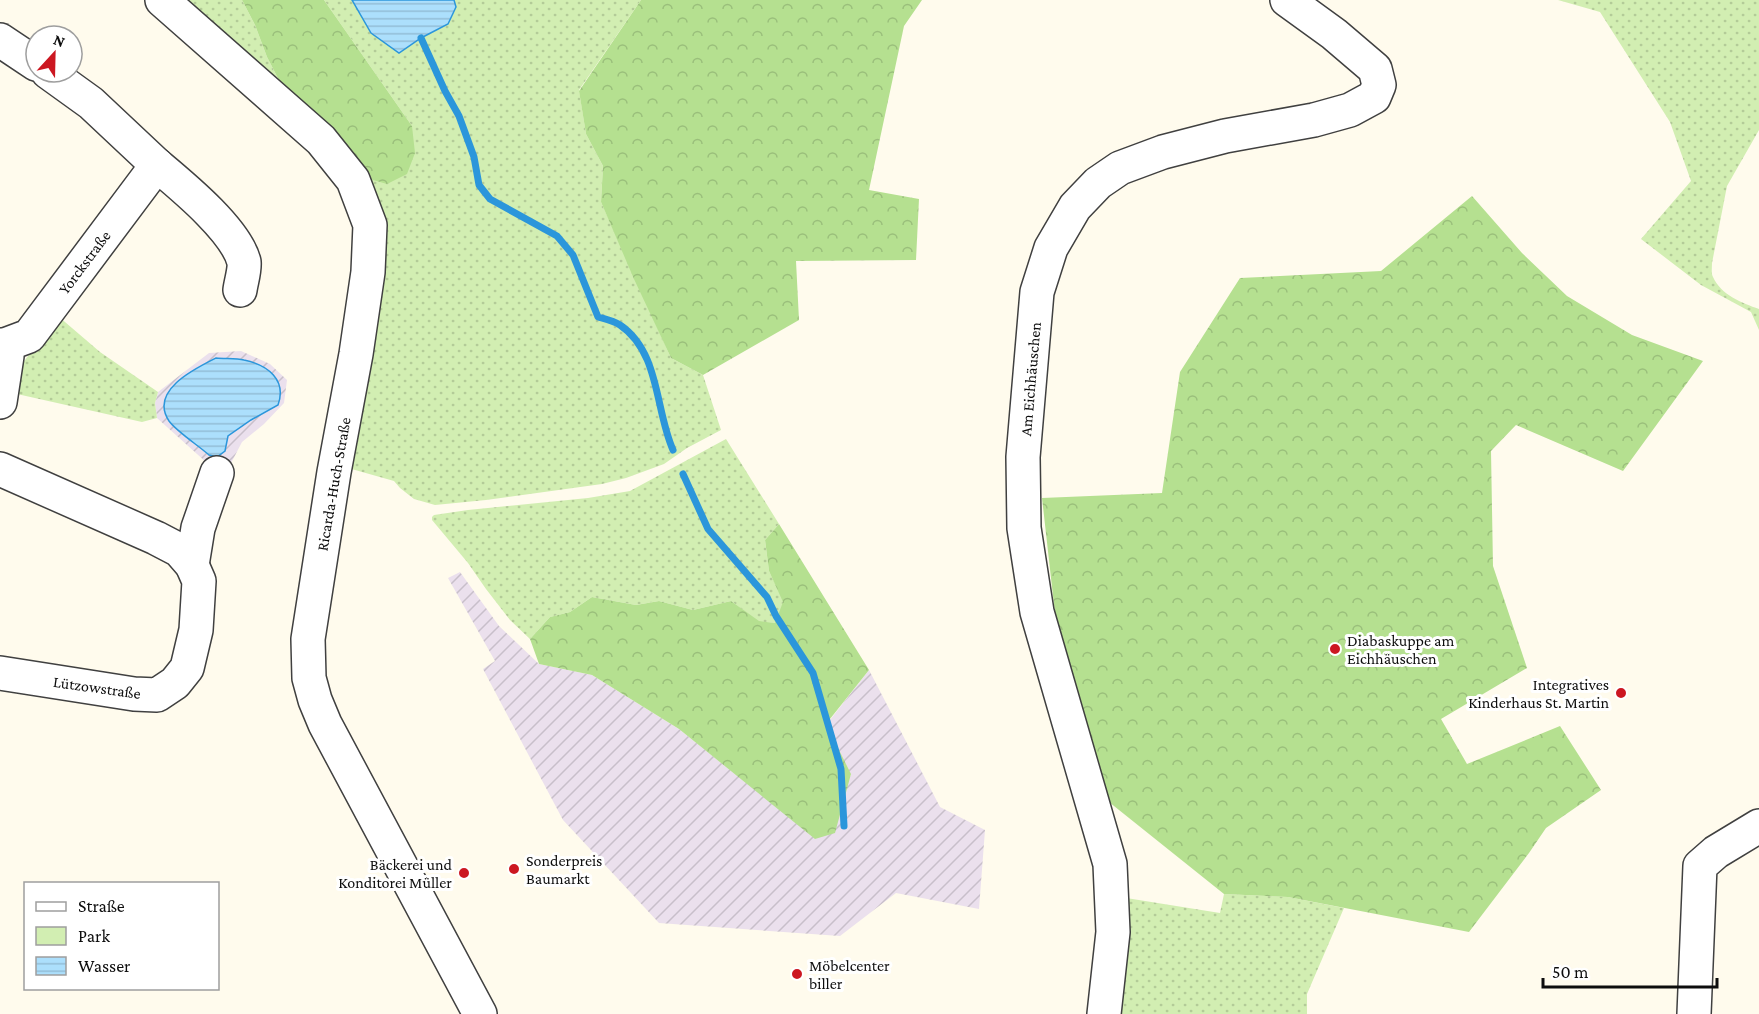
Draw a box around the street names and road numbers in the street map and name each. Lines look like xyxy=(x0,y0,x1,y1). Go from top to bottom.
street label: Yorckstraße xyxy=(55,227,114,297)
street label: Am Eichhäuschen xyxy=(1017,321,1044,437)
street label: Ricarda-Huch-Straße xyxy=(313,416,354,552)
street label: Lützowstraße xyxy=(52,673,142,702)

